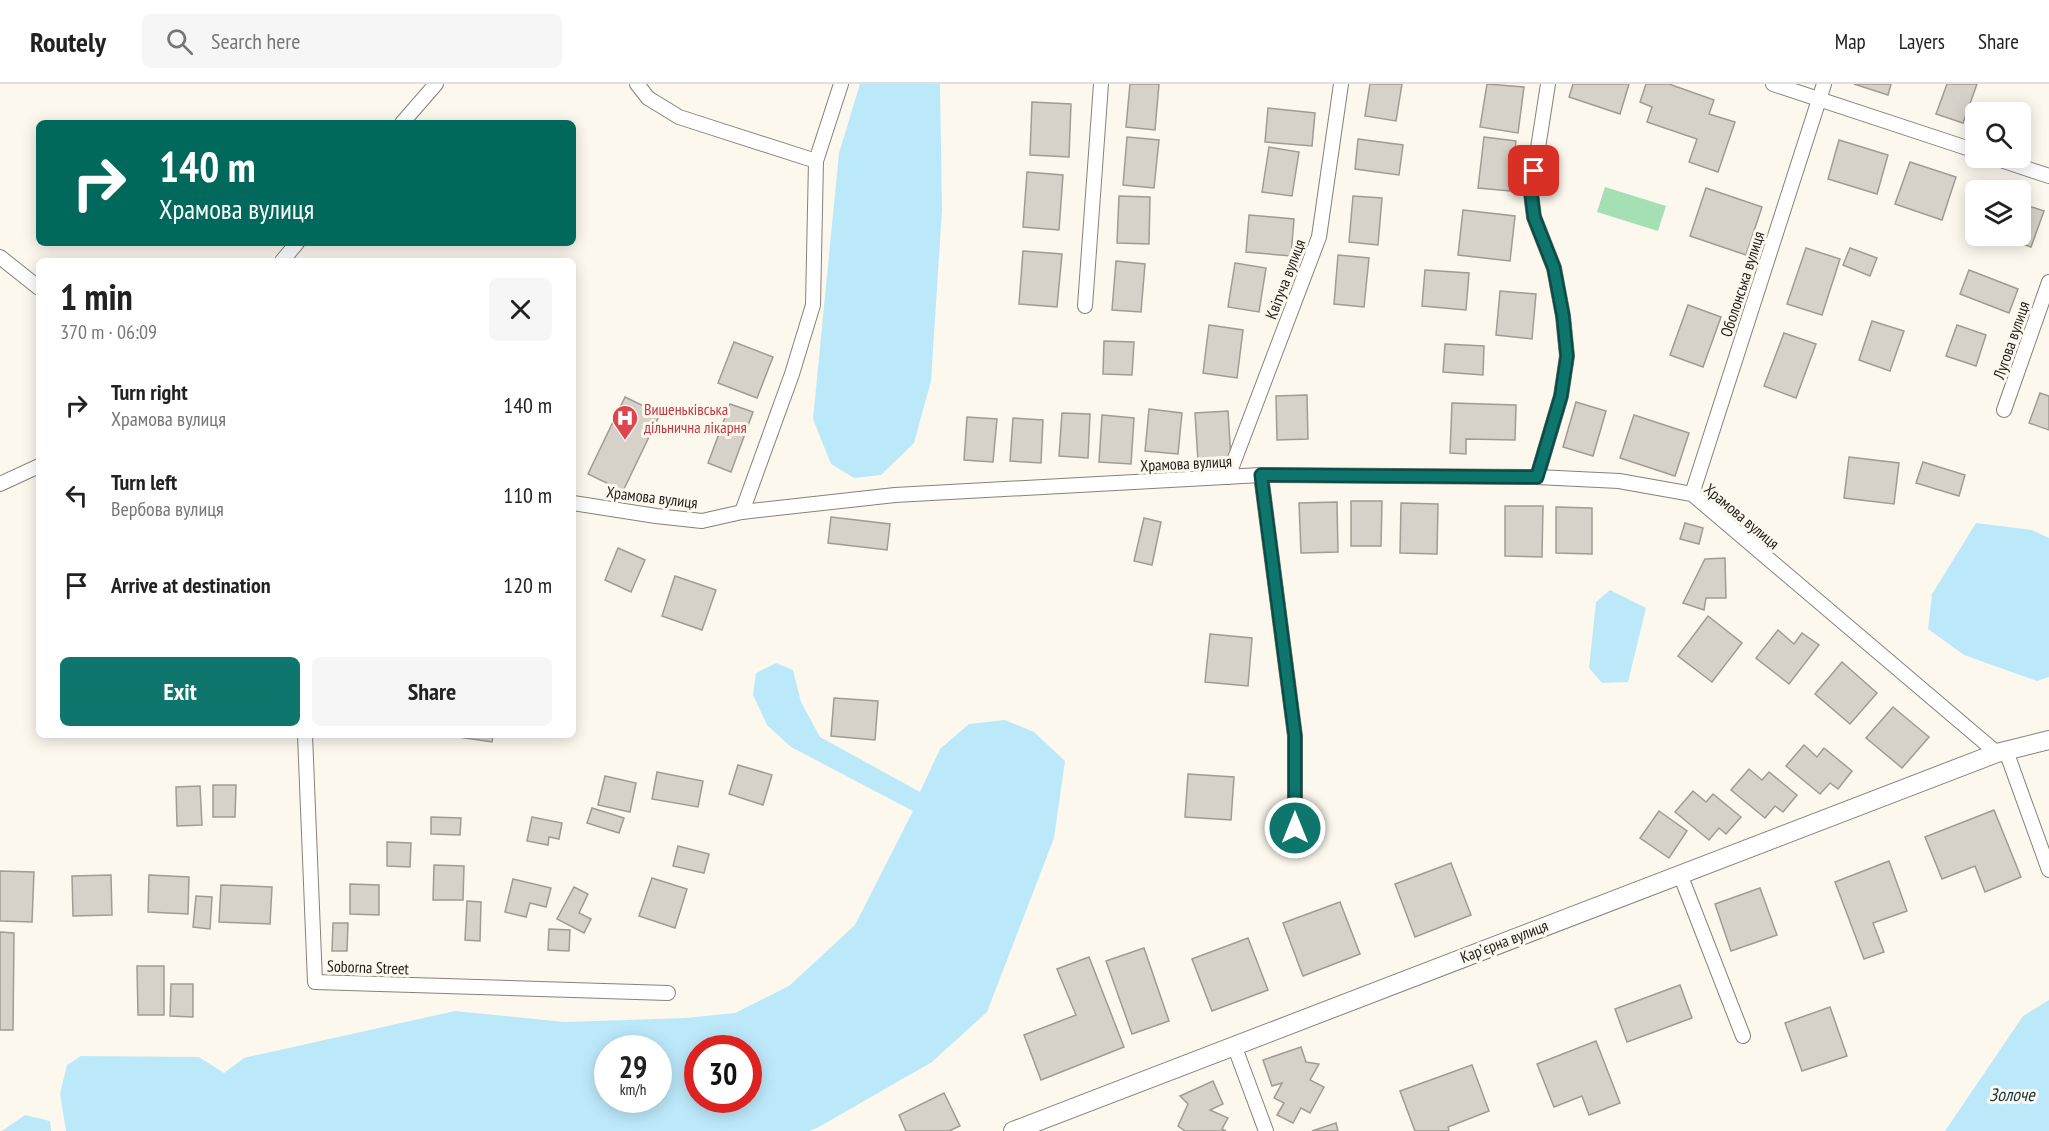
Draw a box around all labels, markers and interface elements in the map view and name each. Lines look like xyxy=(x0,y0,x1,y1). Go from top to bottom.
search box xyxy=(142,14,562,68)
text: Routely xyxy=(30,23,106,60)
icon: search xyxy=(163,25,196,58)
text: Search here xyxy=(211,27,300,55)
text: Map xyxy=(1835,28,1866,55)
text: Layers xyxy=(1899,28,1945,55)
text: Share xyxy=(1978,28,2019,55)
map controls xyxy=(1965,102,2031,246)
button: search xyxy=(1965,102,2031,168)
text: 140 m xyxy=(159,139,256,194)
icon: right xyxy=(60,144,138,222)
pin xyxy=(1508,145,1559,196)
icon: arrive xyxy=(1517,154,1550,187)
button: layers xyxy=(1965,180,2031,246)
text: Храмова вулиця xyxy=(159,192,314,226)
street label: Оболонська вулиця xyxy=(1716,229,1768,339)
street label: Квітуча вулиця xyxy=(1261,236,1309,322)
text: 1 min xyxy=(60,273,133,320)
button: close xyxy=(489,278,552,341)
street label: Лугова вулиця xyxy=(1988,299,2034,382)
text: 370 m · 06:09 xyxy=(60,319,157,345)
text: Turn right xyxy=(111,378,188,406)
icon: right xyxy=(60,389,93,422)
text: 140 m xyxy=(503,391,552,419)
place label: Вишеньківська дільнична лікарня xyxy=(644,399,747,437)
hospital icon: Вишеньківська дільнична лікарня xyxy=(610,403,640,441)
text: Храмова вулиця xyxy=(111,406,226,432)
street label: Храмова вулиця xyxy=(1140,451,1232,475)
text: Turn left xyxy=(111,468,177,496)
icon: left xyxy=(60,479,93,512)
street label: Храмова вулиця xyxy=(1700,479,1784,553)
text: 110 m xyxy=(503,481,552,509)
street label: Храмова вулиця xyxy=(605,481,699,513)
text: Вербова вулиця xyxy=(111,496,224,522)
icon: arrive xyxy=(60,569,93,602)
text: Arrive at destination xyxy=(111,571,271,599)
text: 120 m xyxy=(503,571,552,599)
button: Exit xyxy=(60,657,300,726)
button: Share xyxy=(312,657,552,726)
position arrow xyxy=(1263,796,1327,860)
street label: Карʼєрна вулиця xyxy=(1457,915,1551,967)
street label: Soborna Street xyxy=(327,956,410,978)
speed limit sign: 30 xyxy=(684,1035,762,1113)
text: 29 xyxy=(619,1047,647,1086)
text: km/h xyxy=(620,1080,646,1099)
water label: Золоче xyxy=(1989,1083,2036,1106)

